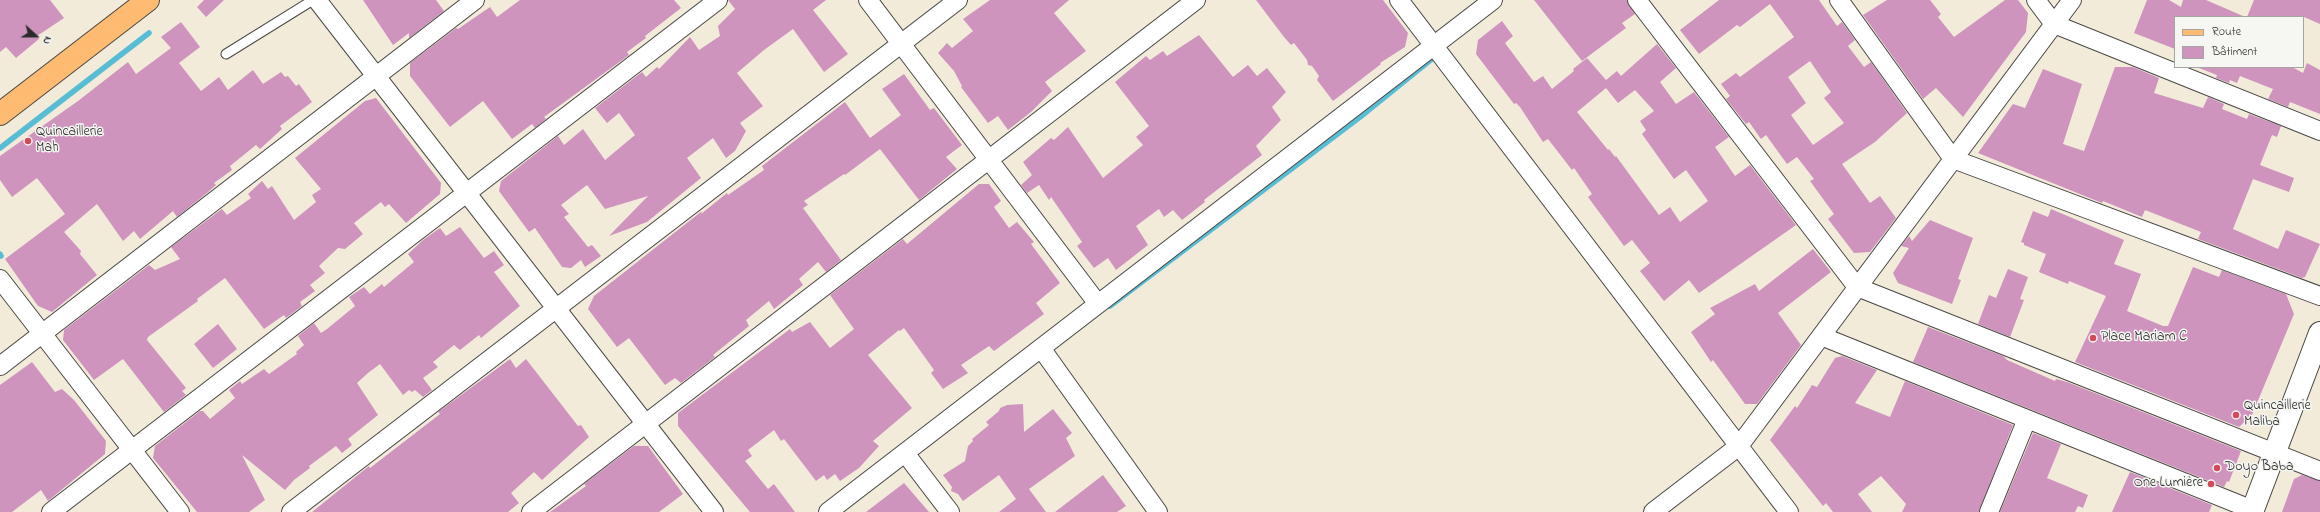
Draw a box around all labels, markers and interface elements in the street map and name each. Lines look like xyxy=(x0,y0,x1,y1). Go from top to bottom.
north arrow xyxy=(16,16,56,56)
legend xyxy=(2174,16,2304,68)
text: Route xyxy=(2212,23,2241,41)
text: N xyxy=(38,34,56,47)
text: Bâtiment xyxy=(2212,43,2257,61)
place label: Quincaillerie Mah xyxy=(36,125,103,158)
marker: Quincaillerie Mah xyxy=(23,136,33,146)
place label: Place Mariam C xyxy=(2101,330,2187,346)
marker: Place Mariam C xyxy=(2088,333,2098,343)
place label: Quincaillerie Maliba xyxy=(2244,399,2311,432)
marker: Quincaillerie Maliba xyxy=(2231,410,2241,420)
place label: Doyo Baba xyxy=(2225,460,2293,476)
marker: Doyo Baba xyxy=(2212,463,2222,473)
place label: One Lumière xyxy=(2134,476,2203,492)
marker: One Lumière xyxy=(2206,479,2216,489)

